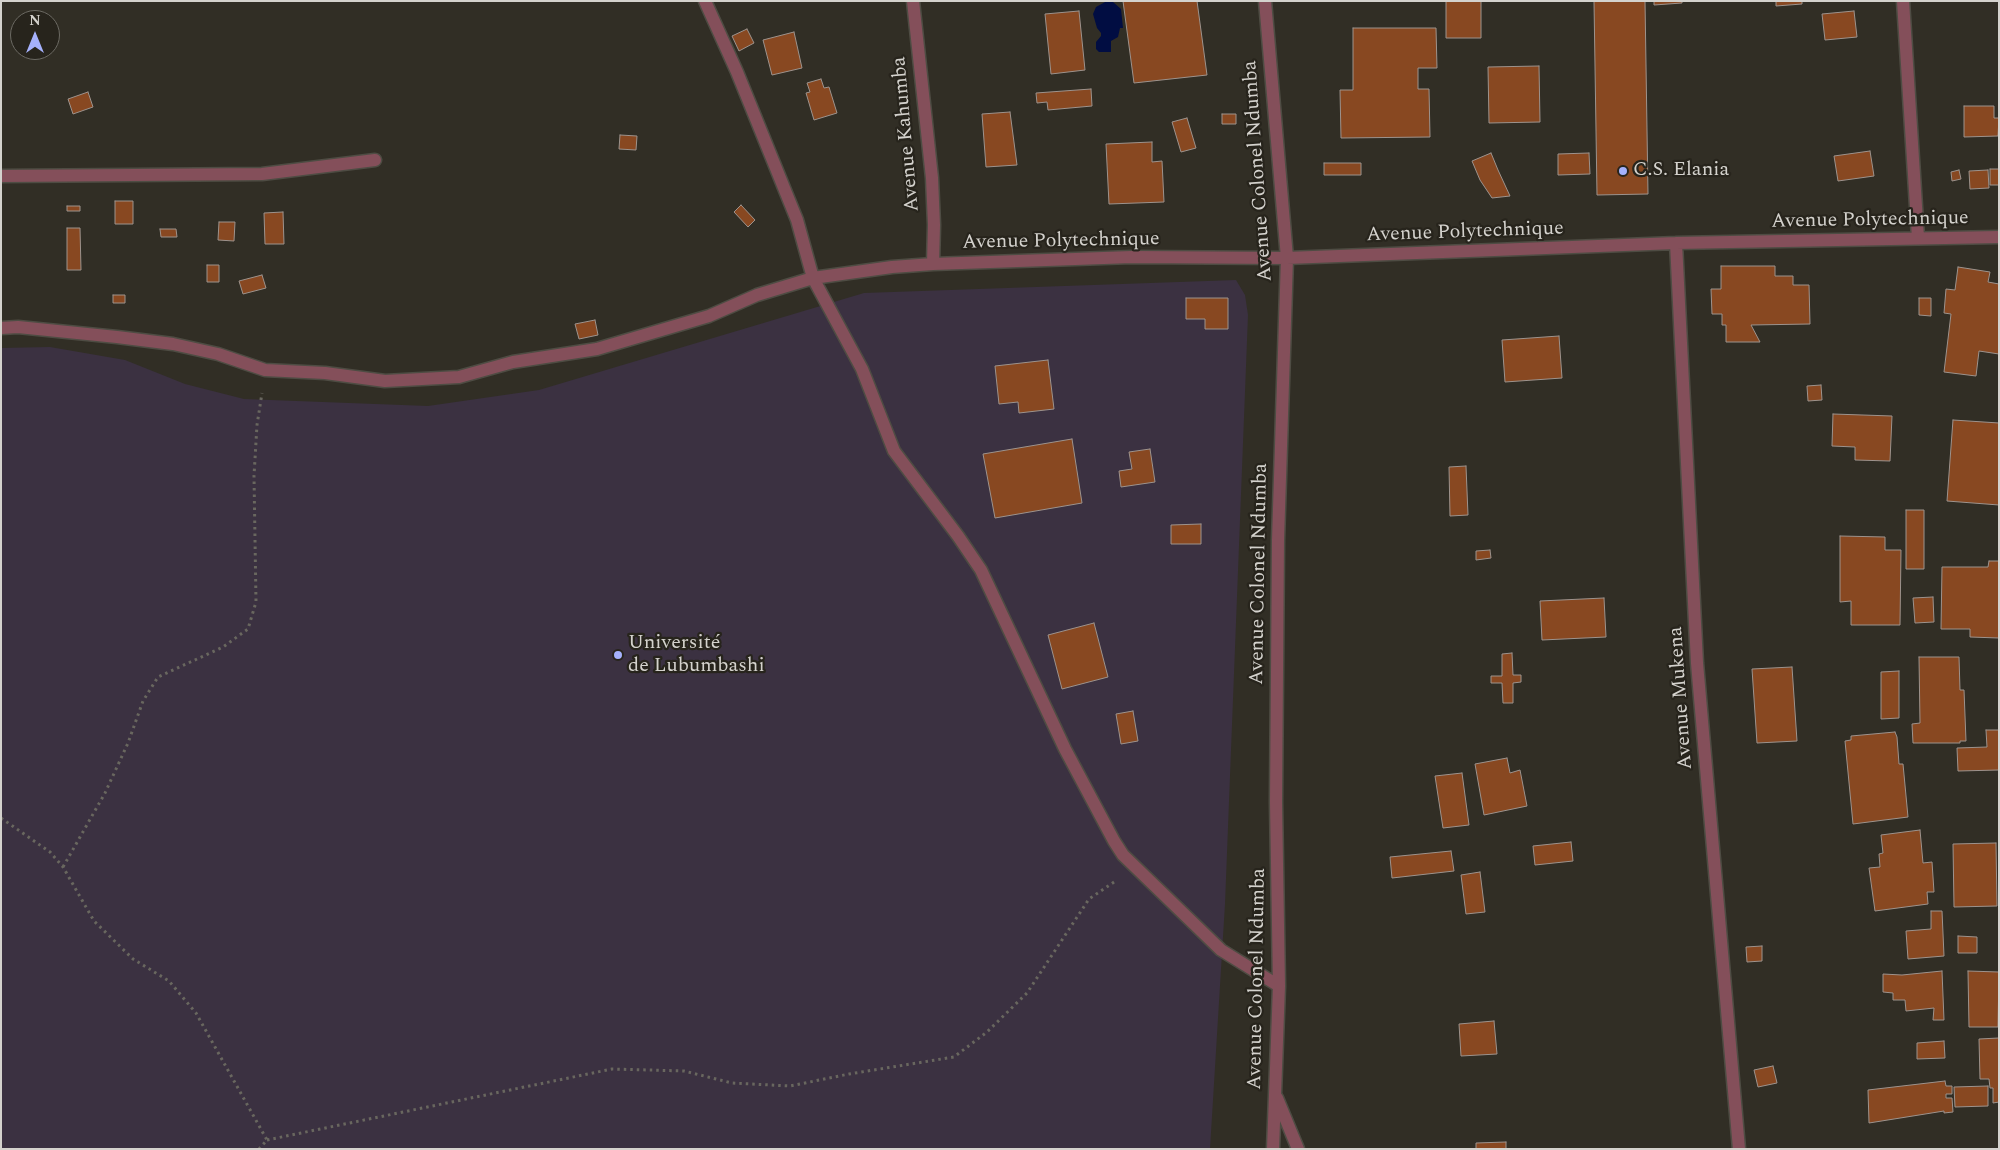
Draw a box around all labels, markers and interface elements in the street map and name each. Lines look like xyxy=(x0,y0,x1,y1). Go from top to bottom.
north arrow xyxy=(10,10,60,60)
text: N xyxy=(29,10,41,31)
street label: Avenue Kahumba xyxy=(888,55,926,213)
street label: Avenue Colonel Ndumba xyxy=(1239,60,1279,282)
place label: C.S. Elania xyxy=(1633,159,1729,183)
marker: C.S. Elania xyxy=(1617,165,1629,177)
street label: Avenue Polytechnique xyxy=(1771,207,1969,235)
street label: Avenue Polytechnique xyxy=(1366,218,1564,248)
street label: Avenue Polytechnique xyxy=(962,228,1160,256)
street label: Avenue Colonel Ndumba xyxy=(1246,463,1274,685)
street label: Avenue Mukena xyxy=(1665,626,1699,770)
place label: Université de Lubumbashi xyxy=(628,632,765,679)
marker: Université de Lubumbashi xyxy=(612,649,624,661)
street label: Avenue Colonel Ndumba xyxy=(1244,868,1272,1090)

